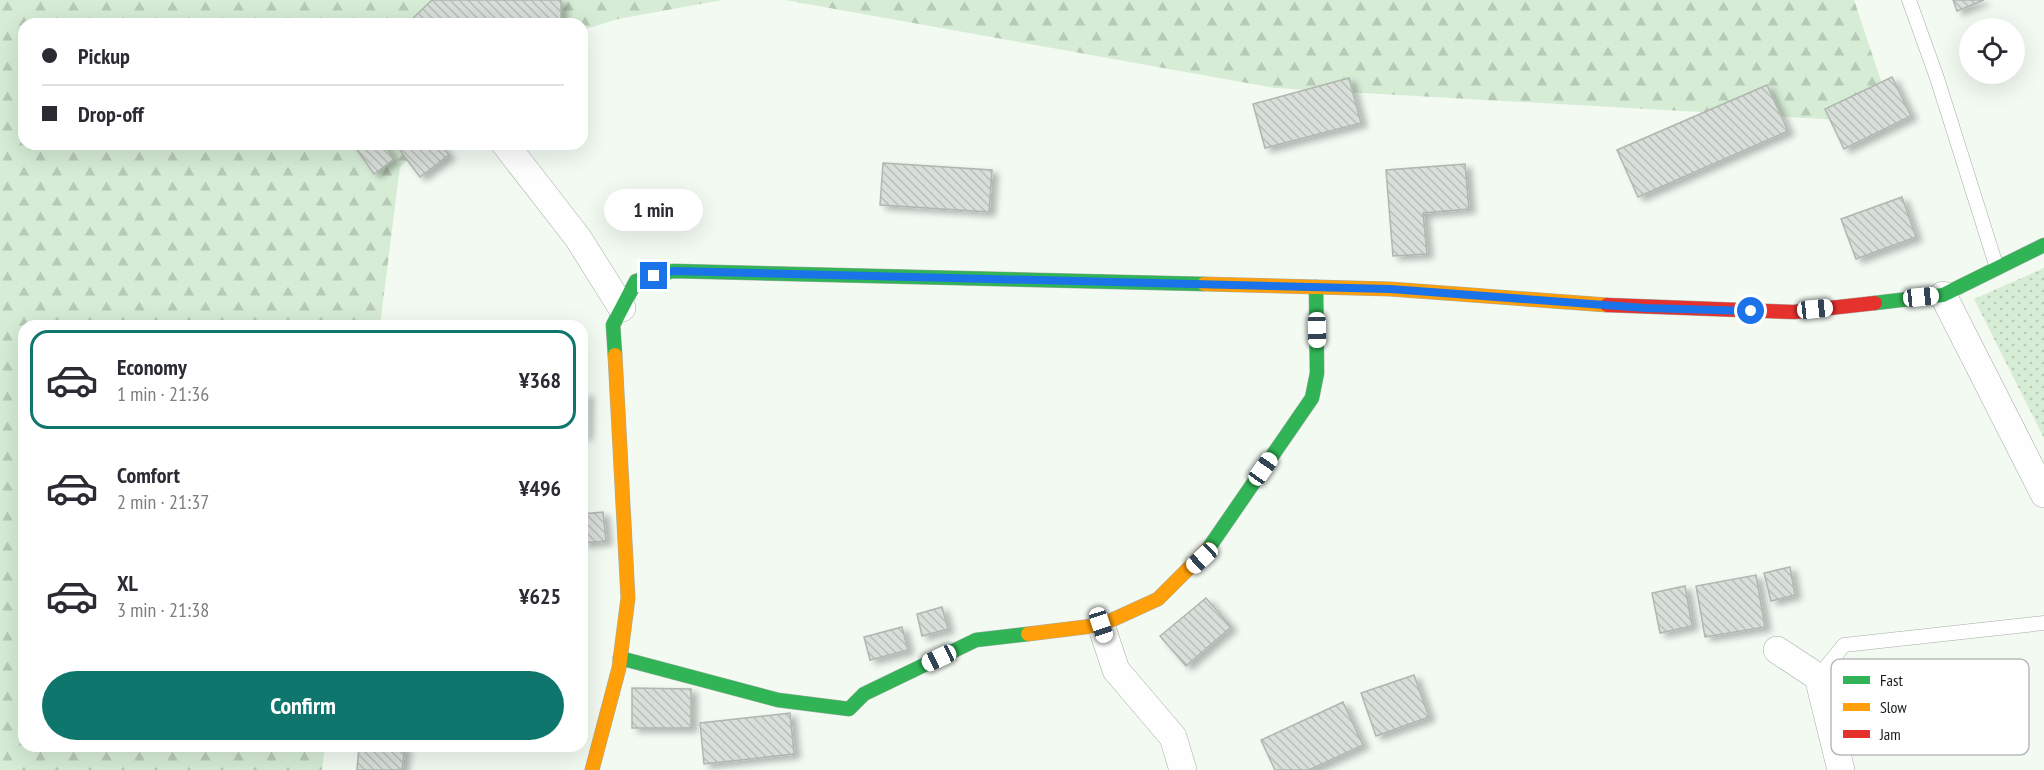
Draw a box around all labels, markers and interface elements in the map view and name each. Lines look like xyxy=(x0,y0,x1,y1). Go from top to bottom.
map controls xyxy=(1959,18,2025,84)
button: locate xyxy=(1959,18,2025,84)
text: Pickup xyxy=(78,42,130,70)
text: Drop-off xyxy=(78,100,144,128)
callout: 1 min xyxy=(604,189,704,231)
text: 1 min xyxy=(633,197,674,223)
route end xyxy=(640,262,667,289)
car xyxy=(1902,286,1940,308)
route start xyxy=(1737,297,1764,324)
car xyxy=(1796,298,1834,320)
car xyxy=(1308,312,1326,348)
icon: car xyxy=(45,353,99,407)
text: Economy xyxy=(117,353,187,381)
text: ¥368 xyxy=(519,366,561,394)
text: 1 min · 21:36 xyxy=(117,381,209,407)
car xyxy=(1245,449,1281,489)
icon: car xyxy=(45,461,99,515)
text: Comfort xyxy=(117,461,180,489)
text: ¥496 xyxy=(519,474,561,502)
text: 2 min · 21:37 xyxy=(117,489,209,515)
car xyxy=(1183,539,1221,577)
icon: car xyxy=(45,569,99,623)
text: XL xyxy=(117,569,138,597)
text: ¥625 xyxy=(519,582,561,610)
text: 3 min · 21:38 xyxy=(117,597,209,623)
car xyxy=(1087,605,1115,645)
car xyxy=(919,642,959,674)
legend xyxy=(1831,659,2029,755)
text: Fast xyxy=(1880,670,1903,690)
button: Confirm xyxy=(42,671,564,740)
text: Slow xyxy=(1880,697,1907,717)
text: Jam xyxy=(1879,724,1901,744)

